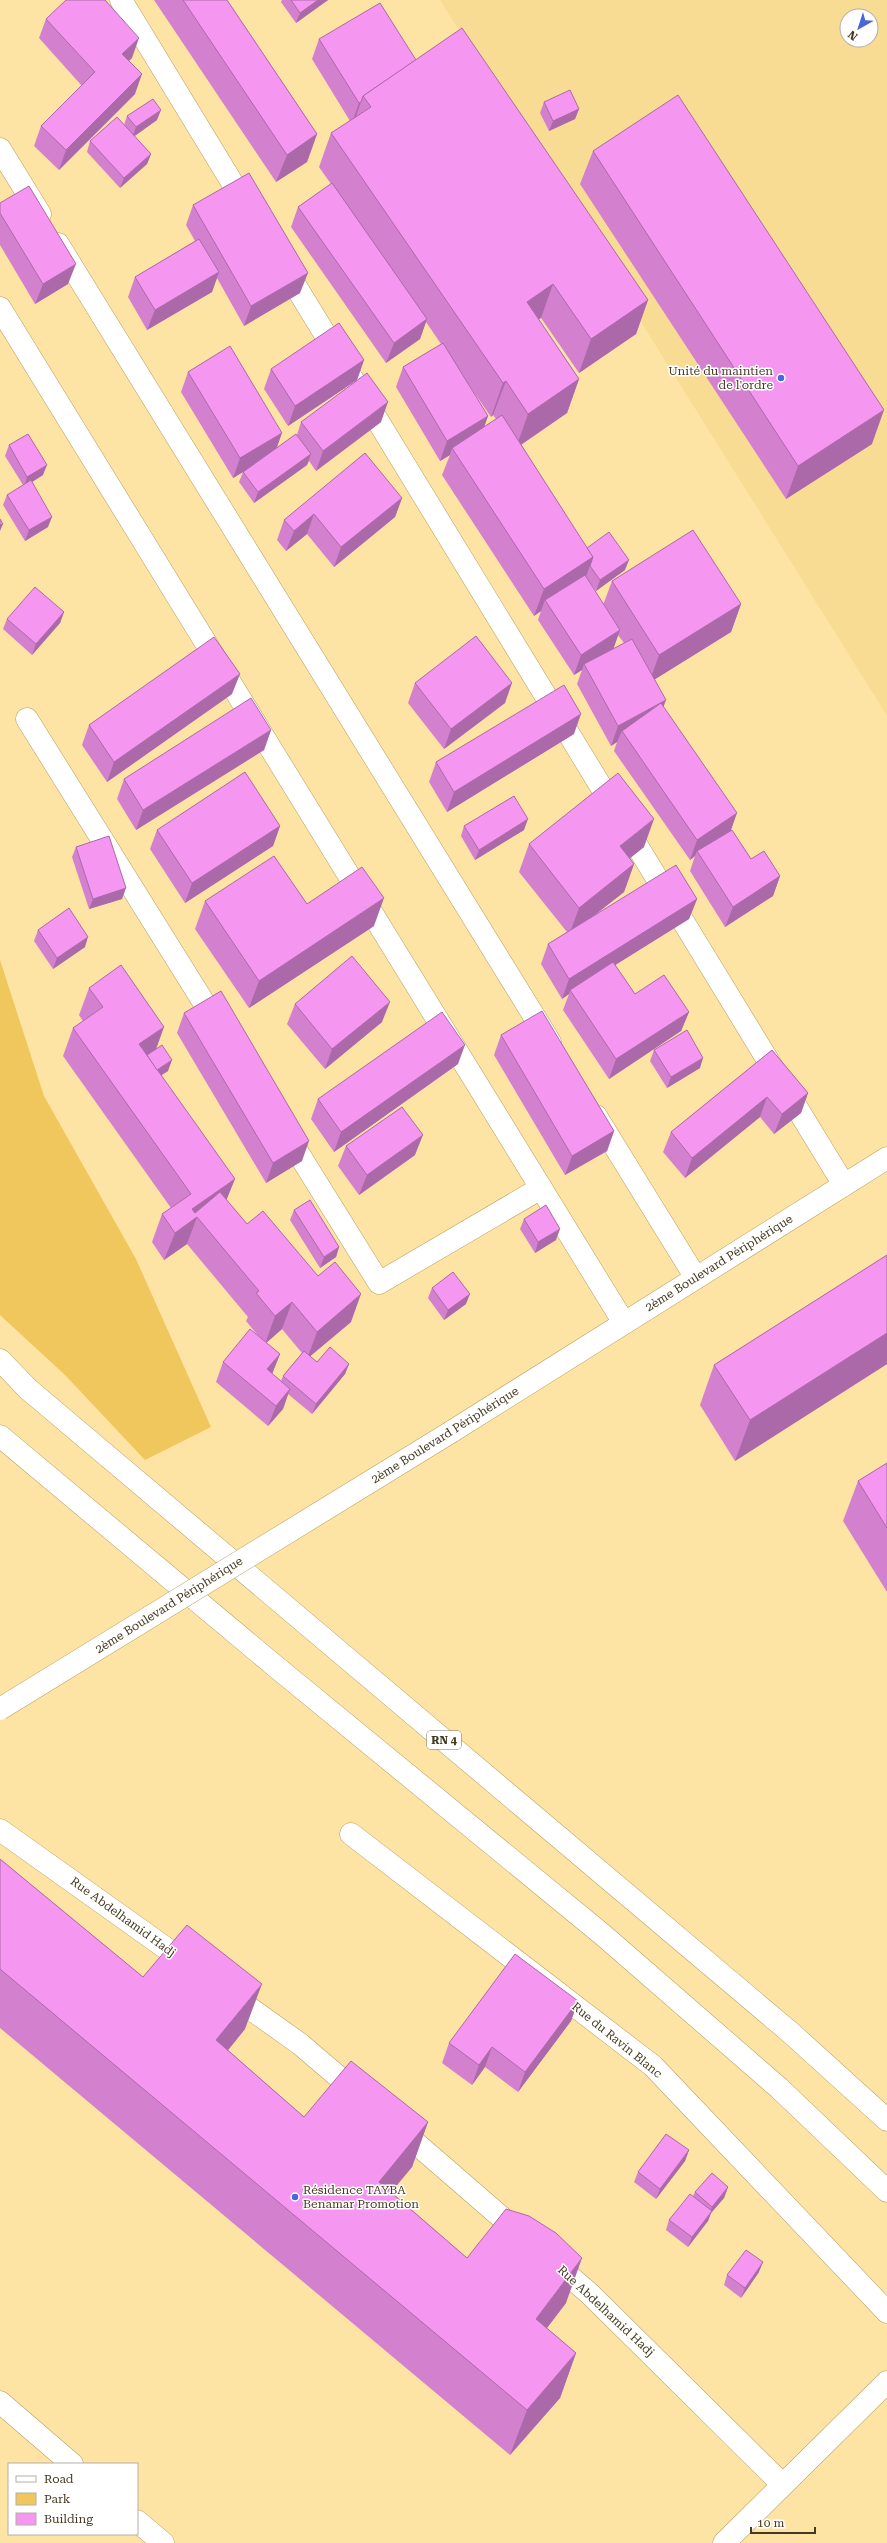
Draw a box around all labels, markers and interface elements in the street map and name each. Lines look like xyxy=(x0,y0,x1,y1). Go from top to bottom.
north arrow xyxy=(839,8,879,48)
text: N xyxy=(845,27,860,43)
place label: Unité du maintien de l'ordre xyxy=(668,364,773,392)
marker: Unité du maintien de l'ordre xyxy=(776,373,786,383)
street label: 2ème Boulevard Périphérique xyxy=(643,1211,796,1314)
street label: 2ème Boulevard Périphérique xyxy=(369,1383,522,1486)
street label: 2ème Boulevard Périphérique xyxy=(93,1553,246,1656)
road number: RN 4 xyxy=(427,1731,461,1749)
street label: Rue Abdelhamid Hadj xyxy=(68,1874,178,1960)
street label: Rue du Ravin Blanc xyxy=(569,1999,665,2081)
place label: Résidence TAYBA Benamar Promotion xyxy=(303,2183,419,2211)
marker: Résidence TAYBA Benamar Promotion xyxy=(290,2192,300,2202)
street label: Rue Abdelhamid Hadj xyxy=(555,2263,657,2359)
legend xyxy=(8,2463,138,2535)
text: Road xyxy=(44,2472,74,2486)
text: Park xyxy=(44,2492,71,2506)
scale bar xyxy=(751,2509,815,2535)
text: Building xyxy=(44,2512,93,2526)
text: 10 m xyxy=(757,2516,784,2530)

